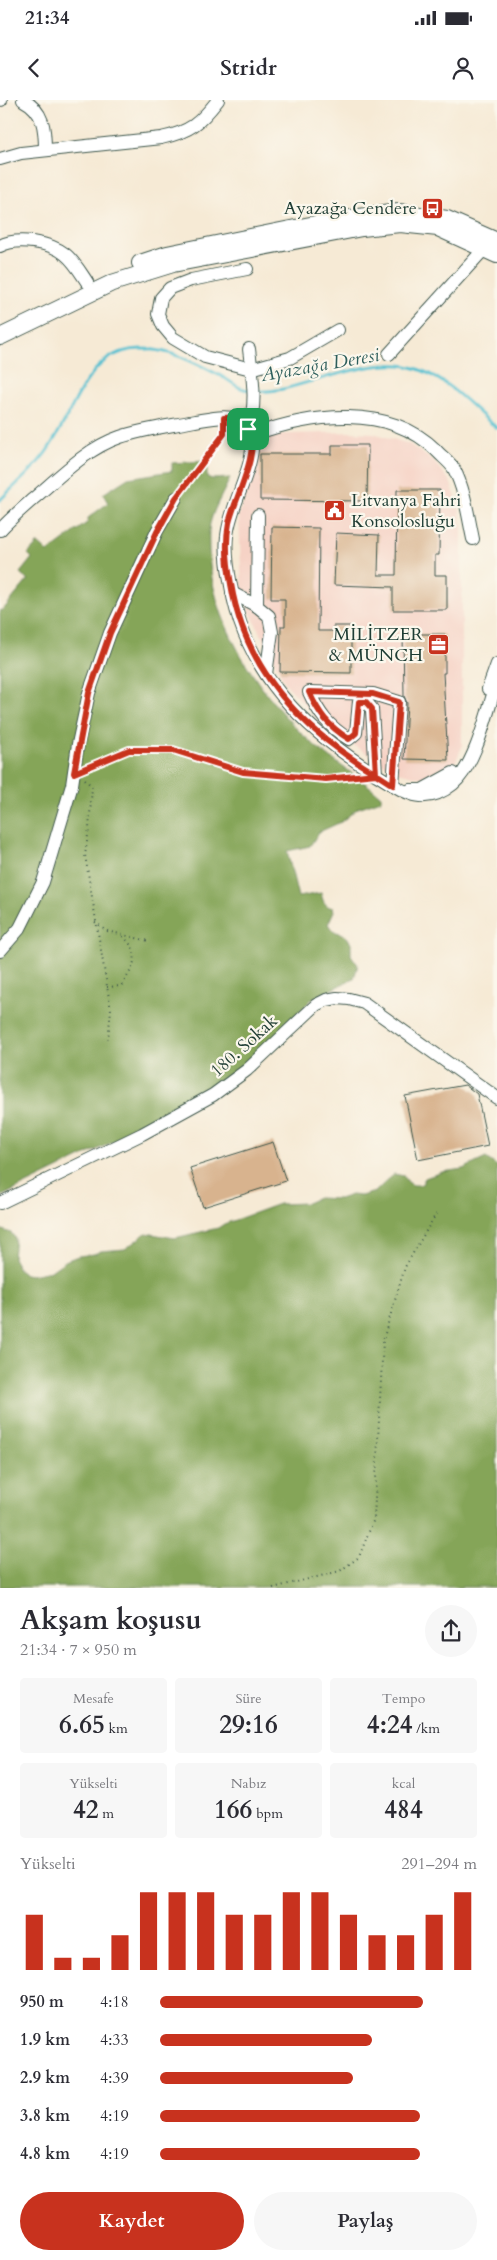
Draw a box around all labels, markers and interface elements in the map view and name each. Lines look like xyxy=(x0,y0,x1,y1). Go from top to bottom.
text: 21:34 xyxy=(25,5,69,31)
text: Stridr xyxy=(220,53,277,83)
icon: back xyxy=(20,54,48,82)
icon: person xyxy=(449,54,477,82)
place label: Ayazağa Cendere xyxy=(284,196,417,221)
bus stop icon: Ayazağa Cendere xyxy=(421,196,445,220)
water label: Ayazağa Deresi xyxy=(258,342,382,388)
pin xyxy=(227,408,269,450)
icon: arrive xyxy=(234,415,262,443)
place label: Litvanya Fahri Konsolosluğu xyxy=(351,488,461,534)
public building icon: Litvanya Fahri Konsolosluğu xyxy=(323,498,347,522)
place label: MİLİTZER & MÜNCH xyxy=(329,622,424,668)
office icon: MİLİTZER & MÜNCH xyxy=(427,632,451,656)
street label: 180. Sokak xyxy=(205,1009,283,1083)
text: Akşam koşusu xyxy=(20,1601,202,1639)
button: share xyxy=(425,1605,477,1657)
text: 21:34 · 7 × 950 m xyxy=(20,1639,137,1661)
text: Mesafe xyxy=(73,1689,114,1708)
text: Süre xyxy=(235,1689,262,1708)
text: Tempo xyxy=(382,1689,425,1708)
text: 6.65 xyxy=(59,1708,105,1742)
text: 29:16 xyxy=(219,1708,278,1742)
text: 4:24 xyxy=(367,1708,413,1742)
text: km xyxy=(105,1719,128,1738)
text: /km xyxy=(413,1719,440,1738)
text: Yükselti xyxy=(69,1774,118,1793)
text: Nabız xyxy=(231,1774,266,1793)
text: kcal xyxy=(392,1774,415,1793)
text: 42 xyxy=(73,1793,99,1827)
text: 166 xyxy=(214,1793,252,1827)
text: 484 xyxy=(384,1793,423,1827)
text: m xyxy=(99,1804,114,1823)
text: bpm xyxy=(252,1804,283,1823)
text: Yükselti xyxy=(20,1853,76,1875)
text: 291–294 m xyxy=(401,1853,477,1875)
text: 950 m xyxy=(20,1991,64,2013)
text: 4:18 xyxy=(100,1991,129,2013)
text: 1.9 km xyxy=(20,2029,70,2051)
text: 4:33 xyxy=(100,2029,129,2051)
text: 2.9 km xyxy=(20,2067,70,2089)
text: 4:39 xyxy=(100,2067,129,2089)
text: 3.8 km xyxy=(20,2105,70,2127)
text: 4:19 xyxy=(100,2105,129,2127)
text: 4.8 km xyxy=(20,2143,70,2165)
text: 4:19 xyxy=(100,2143,129,2165)
button: Kaydet xyxy=(20,2192,244,2250)
button: Paylaş xyxy=(254,2192,477,2250)

